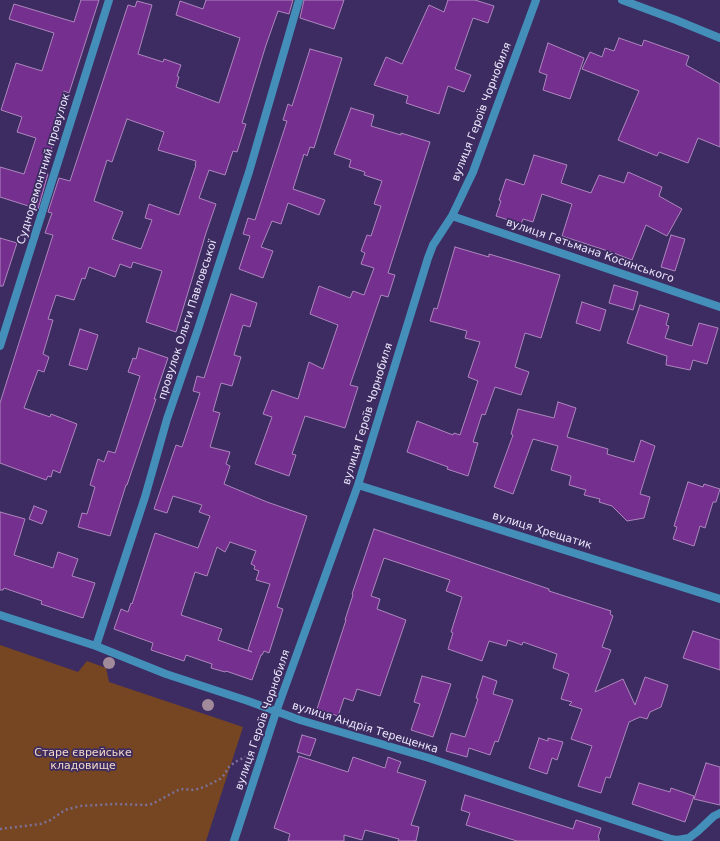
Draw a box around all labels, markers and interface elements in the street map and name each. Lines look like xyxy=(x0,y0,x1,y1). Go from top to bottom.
street label: вулиця Героїв Чорнобиля xyxy=(449,41,515,183)
street label: Судноремонтний провулок xyxy=(15,92,73,246)
street label: вулиця Гетьмана Косинського xyxy=(504,216,676,286)
street label: провулок Ольги Павловської xyxy=(156,239,220,401)
street label: вулиця Героїв Чорнобиля xyxy=(340,341,396,487)
street label: вулиця Хрещатик xyxy=(491,510,593,552)
street label: вулиця Героїв Чорнобиля xyxy=(233,648,293,792)
street label: вулиця Андрія Терещенка xyxy=(290,699,440,757)
park label: Старе єврейське кладовище xyxy=(34,746,132,772)

